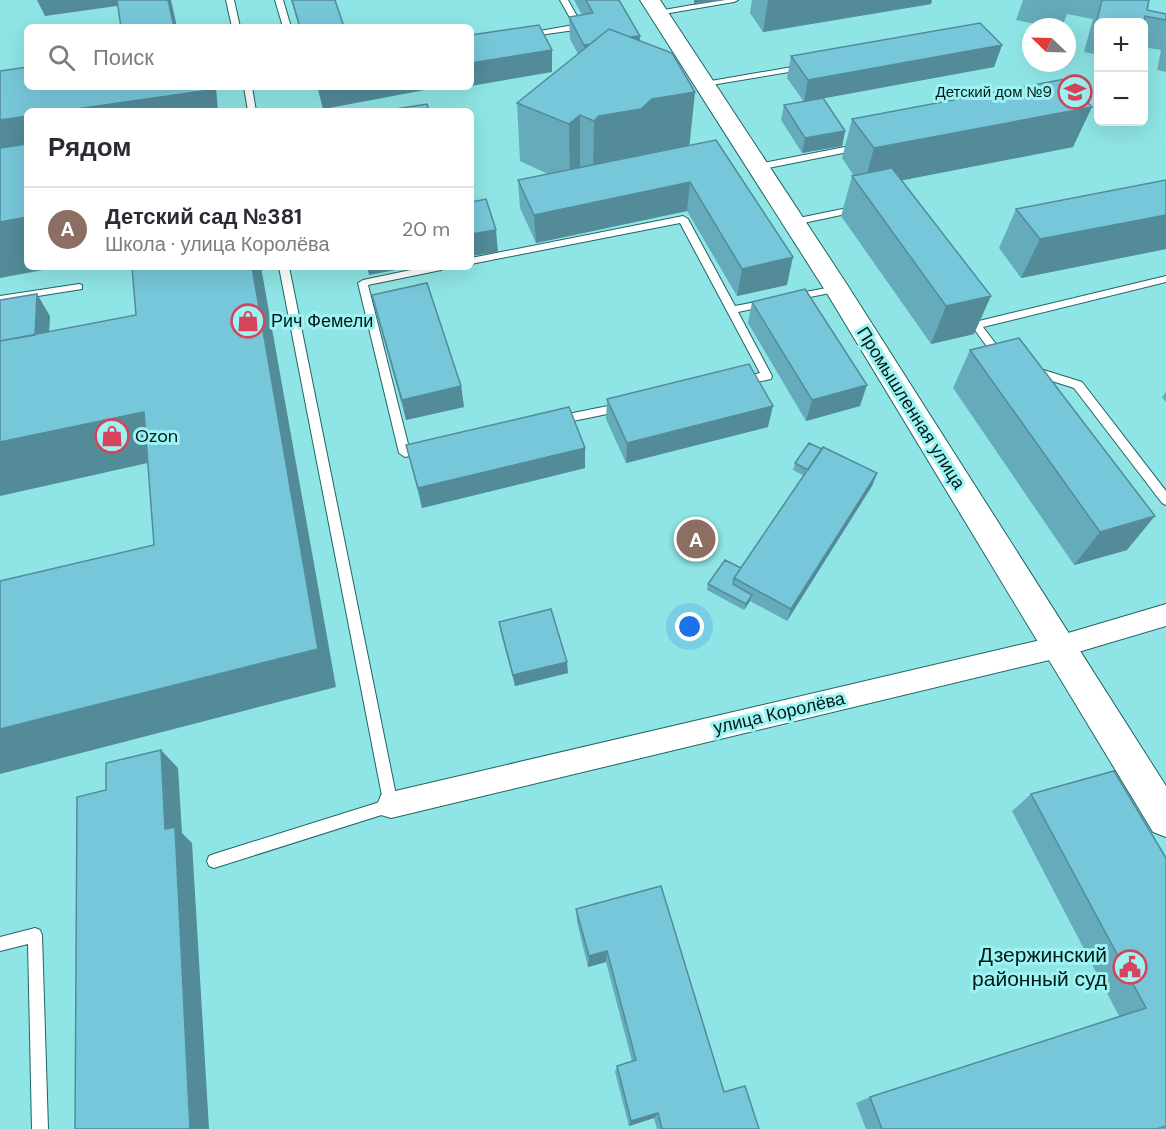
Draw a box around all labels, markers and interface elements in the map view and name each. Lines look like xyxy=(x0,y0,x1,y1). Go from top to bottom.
north arrow xyxy=(1022,18,1076,72)
map controls xyxy=(1094,18,1148,126)
button: + xyxy=(1094,18,1148,72)
search box xyxy=(24,24,474,90)
icon: search xyxy=(45,41,78,74)
text: Поиск xyxy=(93,43,154,72)
button: − xyxy=(1094,72,1148,126)
school or university icon: Детский дом №9 xyxy=(1057,74,1093,110)
place label: Детский дом №9 xyxy=(936,82,1052,102)
text: Рядом xyxy=(48,130,131,164)
text: Детский сад №381 xyxy=(105,202,302,231)
text: A xyxy=(60,216,75,242)
text: 20 m xyxy=(402,216,450,242)
text: Школа · улица Королёва xyxy=(105,231,330,257)
shop icon: Рич Фемели xyxy=(230,303,266,339)
place label: Рич Фемели xyxy=(271,309,373,333)
street label: Промышленная улица xyxy=(851,322,971,495)
shop icon: Ozon xyxy=(94,418,130,454)
place label: Ozon xyxy=(135,424,178,448)
pin: A xyxy=(676,516,716,562)
your location xyxy=(675,612,704,641)
street label: улица Королёва xyxy=(711,686,848,740)
place label: Дзержинский районный суд xyxy=(972,941,1107,993)
public building icon: Дзержинский районный суд xyxy=(1112,949,1148,985)

